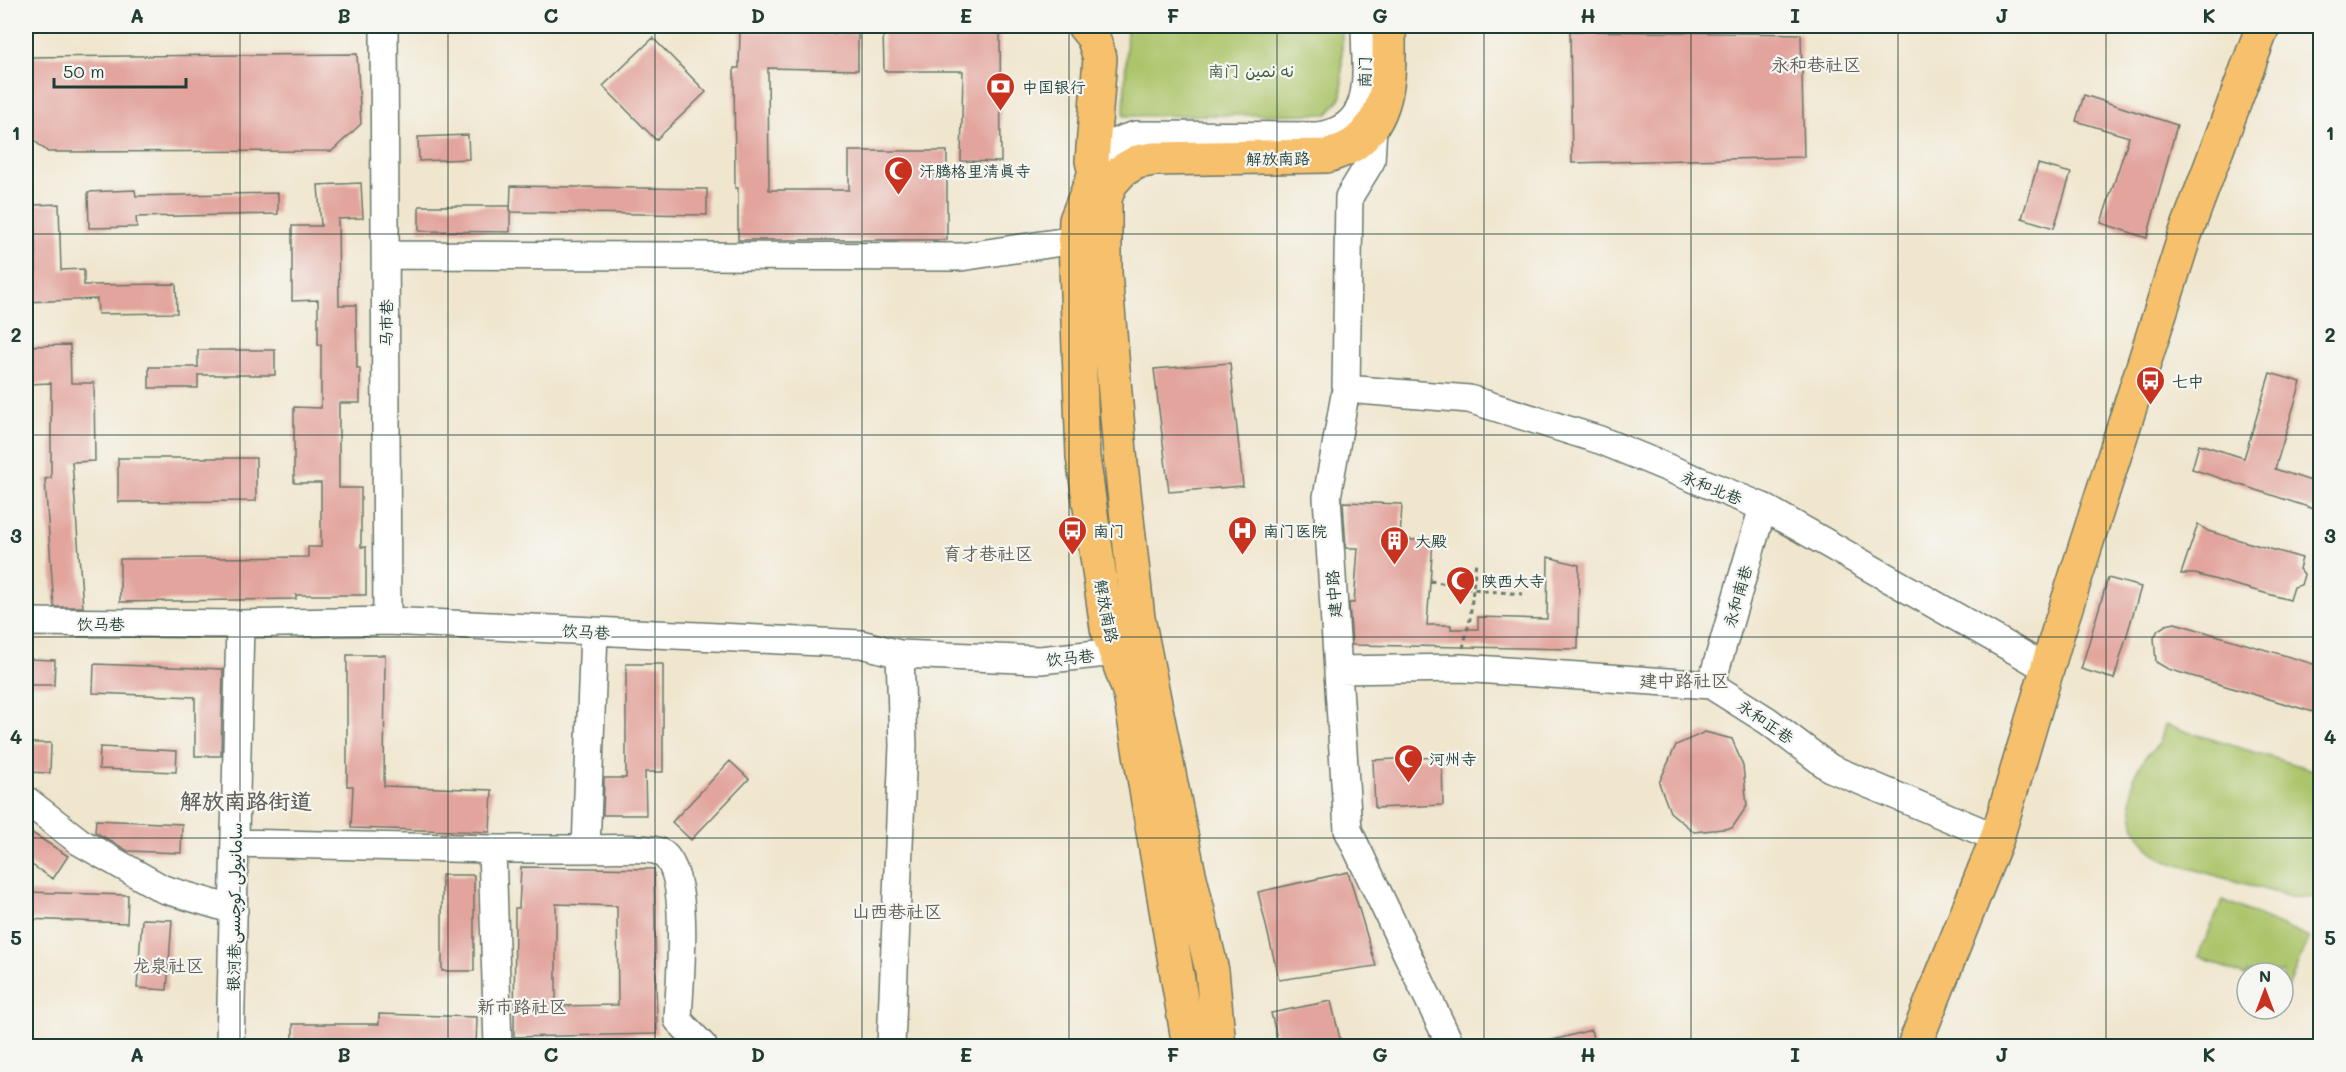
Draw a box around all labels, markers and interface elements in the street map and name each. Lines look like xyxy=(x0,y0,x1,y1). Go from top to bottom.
text: A xyxy=(130,2,144,28)
text: B xyxy=(337,2,351,28)
text: C xyxy=(544,2,559,28)
text: D xyxy=(751,2,765,28)
text: E xyxy=(960,2,972,28)
text: F xyxy=(1167,2,1180,28)
text: G xyxy=(1372,2,1388,28)
text: H xyxy=(1580,2,1596,28)
text: I xyxy=(1790,2,1800,28)
text: J xyxy=(1995,2,2009,28)
text: K xyxy=(2202,2,2216,28)
scale bar xyxy=(54,51,186,89)
district label: 永和巷社区 xyxy=(1771,52,1861,76)
street label: 南门 xyxy=(1353,56,1375,88)
text: 50 m xyxy=(63,59,105,83)
park label: 南门 نە نمين xyxy=(1208,60,1294,81)
bank icon: 中国银行 xyxy=(985,70,1017,112)
place label: 中国银行 xyxy=(1022,76,1086,97)
text: 1 xyxy=(12,119,20,145)
text: 1 xyxy=(2326,119,2334,145)
street label: 解放南路 xyxy=(1246,147,1310,169)
mosque icon: 汗腾格里清真寺 xyxy=(882,154,914,196)
place label: 汗腾格里清真寺 xyxy=(919,160,1031,181)
street label: 马市巷 xyxy=(375,299,396,347)
text: 2 xyxy=(10,321,22,347)
text: 2 xyxy=(2324,321,2336,347)
bus stop icon: 七中 xyxy=(2135,364,2167,406)
place label: 七中 xyxy=(2172,370,2204,391)
street label: 永和北巷 xyxy=(1678,465,1746,509)
bus stop icon: 南门 xyxy=(1056,514,1088,556)
hospital icon: 南门医院 xyxy=(1226,514,1258,556)
place label: 南门 xyxy=(1093,520,1125,541)
place label: 南门医院 xyxy=(1263,520,1327,541)
text: 3 xyxy=(10,522,22,548)
text: 3 xyxy=(2324,522,2336,548)
building icon: 大殿 xyxy=(1378,524,1410,566)
place label: 大殿 xyxy=(1415,530,1447,551)
district label: 育才巷社区 xyxy=(943,541,1033,565)
street label: 永和南巷 xyxy=(1718,562,1756,630)
mosque icon: 陕西大寺 xyxy=(1444,564,1476,606)
street label: 建中路 xyxy=(1321,569,1345,619)
place label: 陕西大寺 xyxy=(1481,570,1545,591)
street label: 解放南路 xyxy=(1091,578,1123,644)
street label: 饮马巷 xyxy=(77,613,125,634)
street label: 饮马巷 xyxy=(561,619,611,643)
street label: 饮马巷 xyxy=(1045,644,1095,670)
district label: 建中路社区 xyxy=(1639,668,1729,692)
street label: 永和正巷 xyxy=(1734,694,1798,748)
text: 4 xyxy=(10,723,23,749)
text: 4 xyxy=(2324,723,2337,749)
mosque icon: 河州寺 xyxy=(1392,742,1424,784)
place label: 河州寺 xyxy=(1429,748,1477,769)
district label: 解放南路街道 xyxy=(180,786,312,815)
street label: 银河巷سامانيولى كوچىسى xyxy=(222,822,247,992)
district label: 山西巷社区 xyxy=(852,899,942,923)
text: 5 xyxy=(10,924,22,950)
text: 5 xyxy=(2324,924,2336,950)
district label: 龙泉社区 xyxy=(132,953,204,977)
north arrow xyxy=(2235,961,2295,1021)
text: N xyxy=(2259,965,2271,986)
district label: 新市路社区 xyxy=(477,994,567,1018)
text: A xyxy=(130,1041,144,1067)
text: B xyxy=(337,1041,351,1067)
text: C xyxy=(544,1041,559,1067)
text: D xyxy=(751,1041,765,1067)
text: E xyxy=(960,1041,972,1067)
text: F xyxy=(1167,1041,1180,1067)
text: G xyxy=(1372,1041,1388,1067)
text: H xyxy=(1580,1041,1596,1067)
text: I xyxy=(1790,1041,1800,1067)
text: J xyxy=(1995,1041,2009,1067)
text: K xyxy=(2202,1041,2216,1067)

